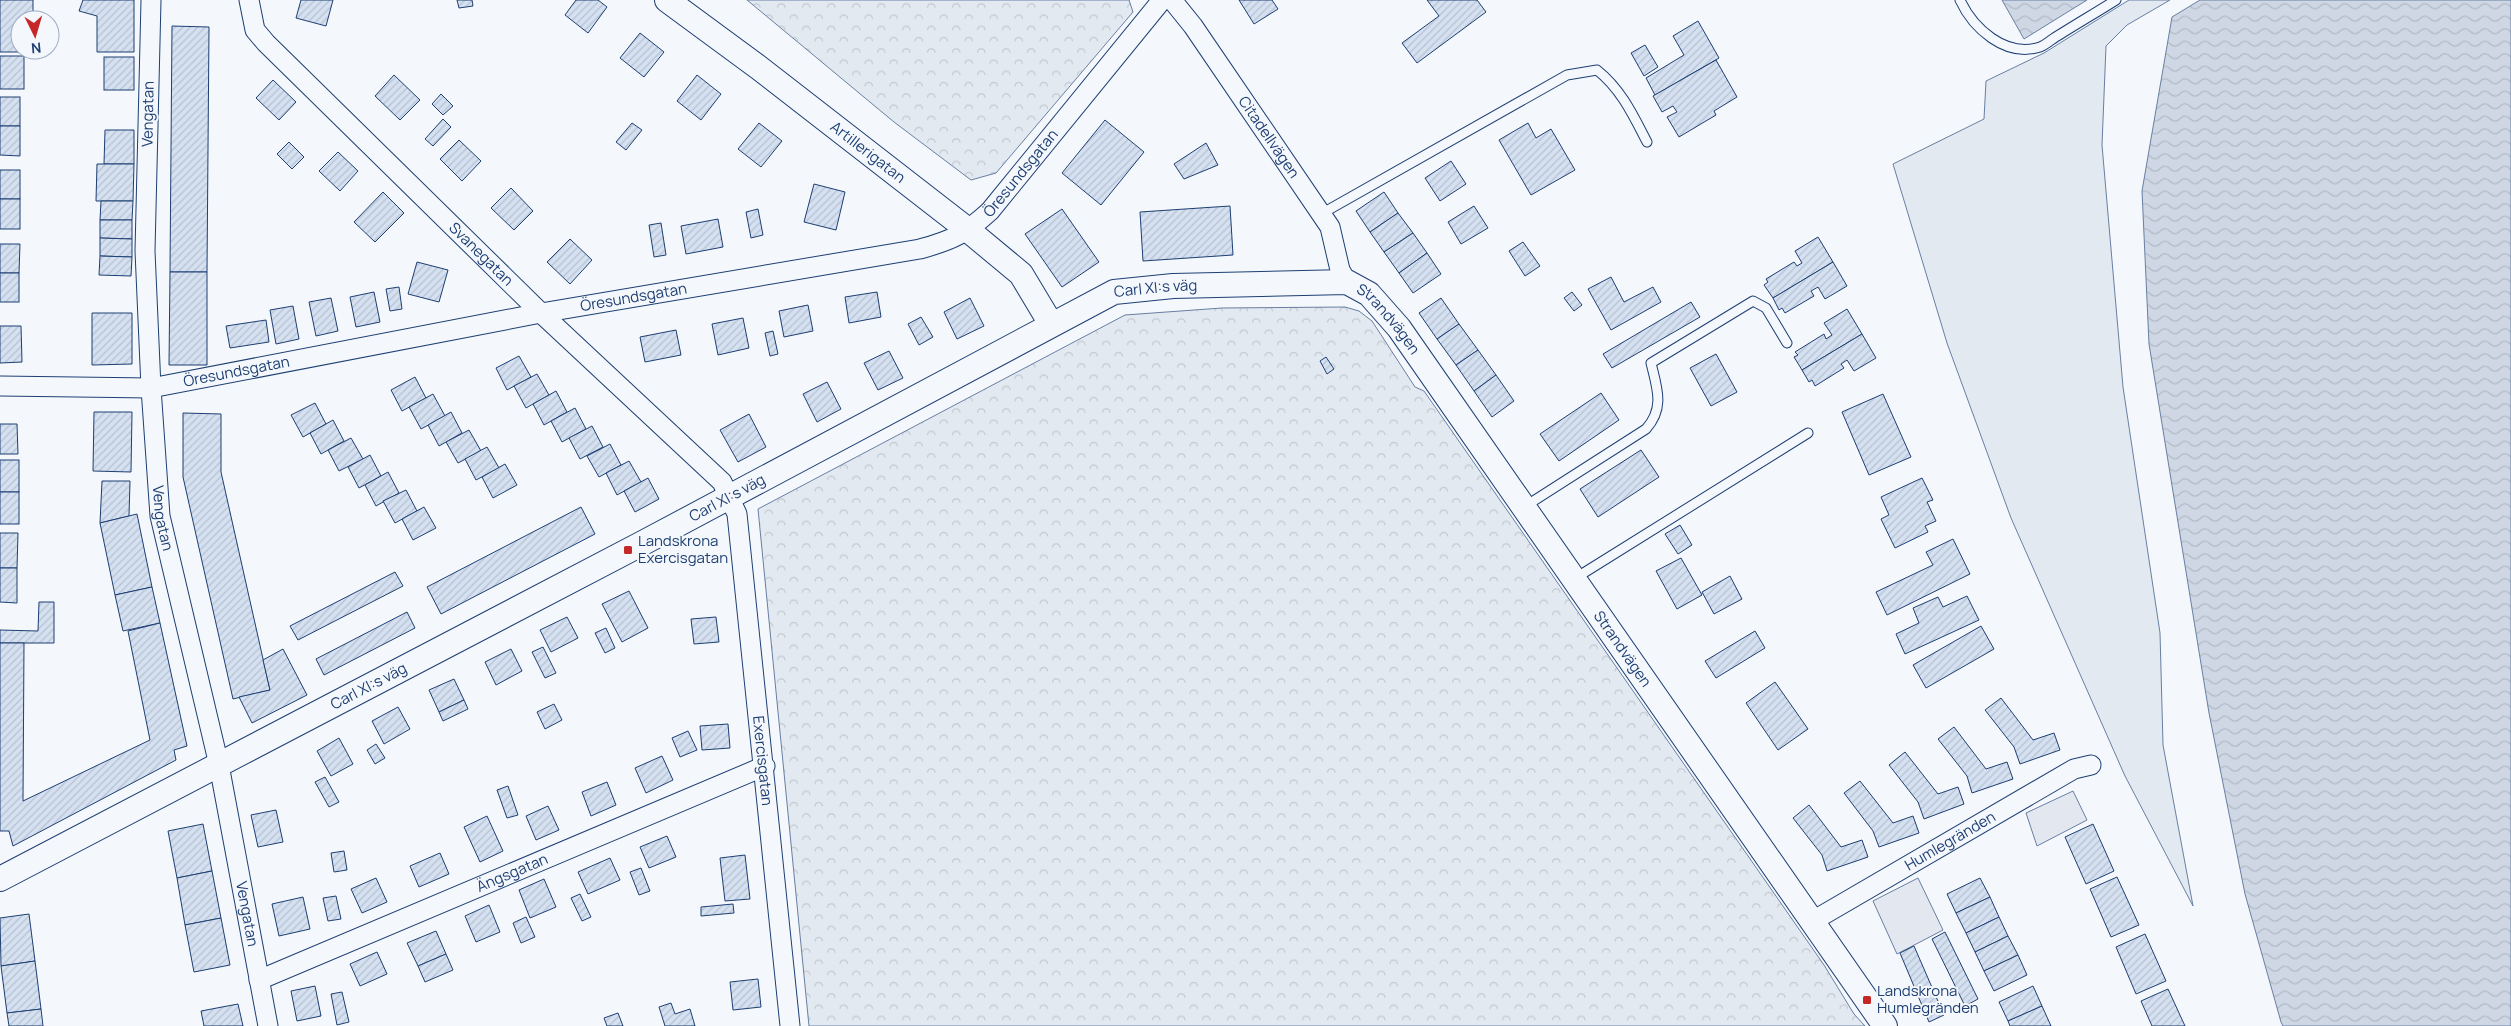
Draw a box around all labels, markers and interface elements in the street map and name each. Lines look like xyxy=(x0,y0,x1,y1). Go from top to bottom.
north arrow xyxy=(10,10,60,60)
text: N xyxy=(30,39,42,58)
street label: Vengatan xyxy=(136,81,159,147)
street label: Citadellvägen xyxy=(1234,92,1305,182)
street label: Artillerigatan xyxy=(826,116,910,188)
street label: Öresundsgatan xyxy=(978,124,1063,221)
street label: Svanegatan xyxy=(444,217,518,290)
street label: Carl XI:s väg xyxy=(1113,274,1197,302)
street label: Öresundsgatan xyxy=(579,278,688,316)
street label: Strandvägen xyxy=(1353,278,1425,359)
street label: Öresundsgatan xyxy=(181,351,291,392)
street label: Carl XI:s väg xyxy=(685,469,769,526)
street label: Vengatan xyxy=(148,485,179,553)
place label: Landskrona Exercisgatan xyxy=(638,530,728,568)
marker: Landskrona Exercisgatan xyxy=(622,544,634,556)
street label: Strandvägen xyxy=(1589,606,1657,691)
street label: Carl XI:s väg xyxy=(327,657,410,714)
street label: Exercisgatan xyxy=(748,715,778,807)
street label: Humlegränden xyxy=(1901,806,1999,875)
street label: Ängsgatan xyxy=(473,848,551,897)
street label: Vengatan xyxy=(231,879,264,948)
place label: Landskrona Humlegränden xyxy=(1877,980,1979,1018)
marker: Landskrona Humlegränden xyxy=(1861,994,1873,1006)

